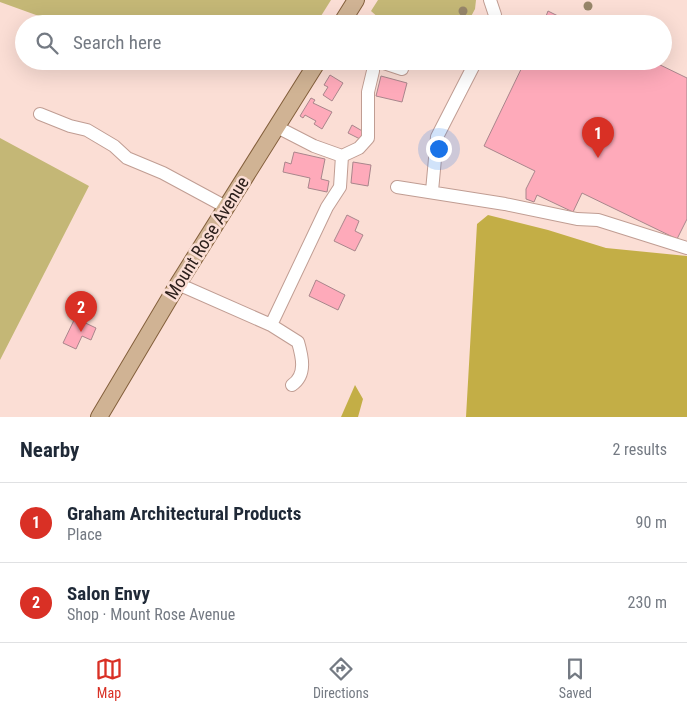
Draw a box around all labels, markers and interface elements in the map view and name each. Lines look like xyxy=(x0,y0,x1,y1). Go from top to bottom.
search box xyxy=(15,15,672,70)
icon: search xyxy=(33,29,61,57)
text: Search here xyxy=(73,31,161,54)
pin: 1 xyxy=(582,117,614,158)
your location xyxy=(426,136,452,162)
street label: Mount Rose Avenue xyxy=(160,173,253,303)
pin: 2 xyxy=(65,291,97,332)
text: Nearby xyxy=(20,438,79,462)
text: 2 results xyxy=(612,440,667,459)
text: Graham Architectural Products xyxy=(67,502,301,525)
text: 1 xyxy=(32,513,40,532)
text: 90 m xyxy=(635,513,667,532)
text: Place xyxy=(67,525,102,544)
text: Salon Envy xyxy=(67,582,150,605)
text: 2 xyxy=(32,593,40,612)
text: 230 m xyxy=(628,593,667,612)
text: Shop · Mount Rose Avenue xyxy=(67,605,235,624)
tab: Map xyxy=(95,655,123,701)
tab: Directions xyxy=(313,655,369,701)
tab: Saved xyxy=(559,655,592,701)

